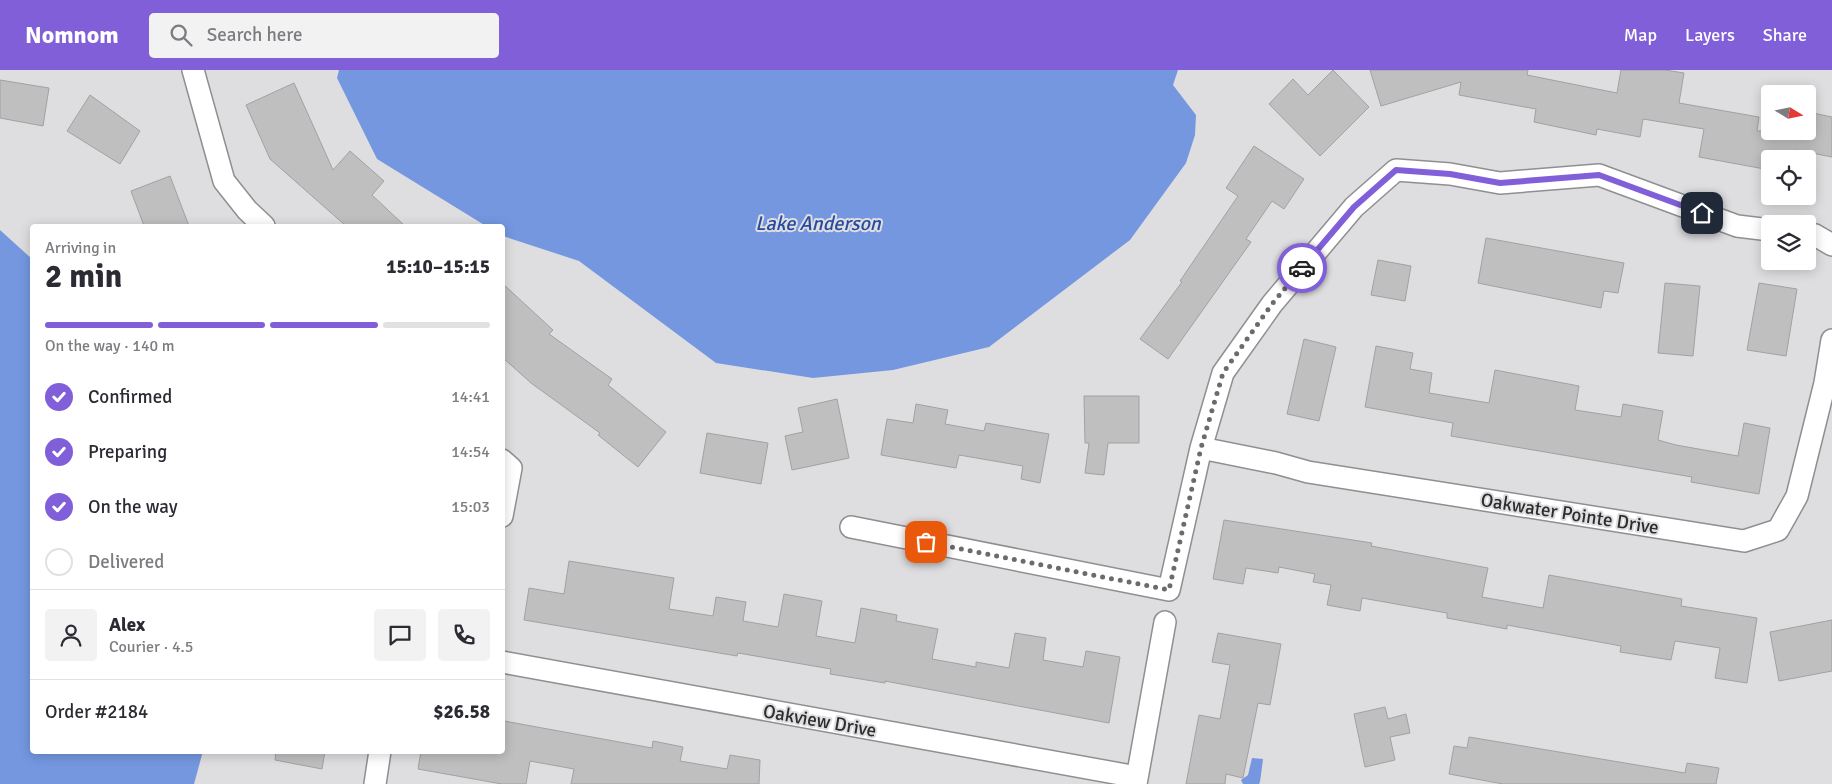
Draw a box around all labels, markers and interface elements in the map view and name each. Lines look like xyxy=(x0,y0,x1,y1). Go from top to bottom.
search box xyxy=(149,13,499,58)
text: Nomnom xyxy=(25,20,119,50)
icon: search xyxy=(167,21,195,49)
text: Search here xyxy=(207,23,303,47)
text: Map xyxy=(1624,24,1657,46)
text: Layers xyxy=(1685,24,1735,46)
text: Share xyxy=(1763,24,1807,46)
north arrow xyxy=(1761,85,1816,140)
map controls xyxy=(1761,85,1816,270)
button: locate xyxy=(1761,150,1816,205)
pin xyxy=(1681,192,1723,234)
icon: home xyxy=(1688,199,1716,227)
water label: Lake Anderson xyxy=(755,211,882,236)
button: layers xyxy=(1761,215,1816,270)
text: Arriving in xyxy=(45,238,116,258)
courier xyxy=(1277,243,1327,293)
icon: car xyxy=(1288,254,1316,282)
text: 15:10–15:15 xyxy=(386,255,490,279)
text: 2 min xyxy=(45,257,122,296)
text: On the way · 140 m xyxy=(45,336,175,356)
icon: check xyxy=(45,383,73,411)
text: Confirmed xyxy=(88,385,172,409)
text: 14:41 xyxy=(451,387,490,407)
icon: check xyxy=(45,438,73,466)
text: Preparing xyxy=(88,440,167,464)
text: 14:54 xyxy=(451,442,490,462)
street label: Oakwater Pointe Drive xyxy=(1479,488,1661,540)
icon: check xyxy=(45,493,73,521)
text: On the way xyxy=(88,495,178,519)
text: 15:03 xyxy=(451,497,490,517)
pin xyxy=(905,521,947,563)
icon: bag xyxy=(912,528,940,556)
text: Delivered xyxy=(88,550,164,574)
button: person xyxy=(45,609,97,661)
button: chat xyxy=(374,609,426,661)
button: phone xyxy=(438,609,490,661)
text: Alex xyxy=(109,613,145,637)
text: Courier · 4.5 xyxy=(109,637,193,657)
street label: Oakview Drive xyxy=(761,699,878,743)
text: Order #2184 xyxy=(45,700,148,724)
text: $26.58 xyxy=(433,700,490,724)

